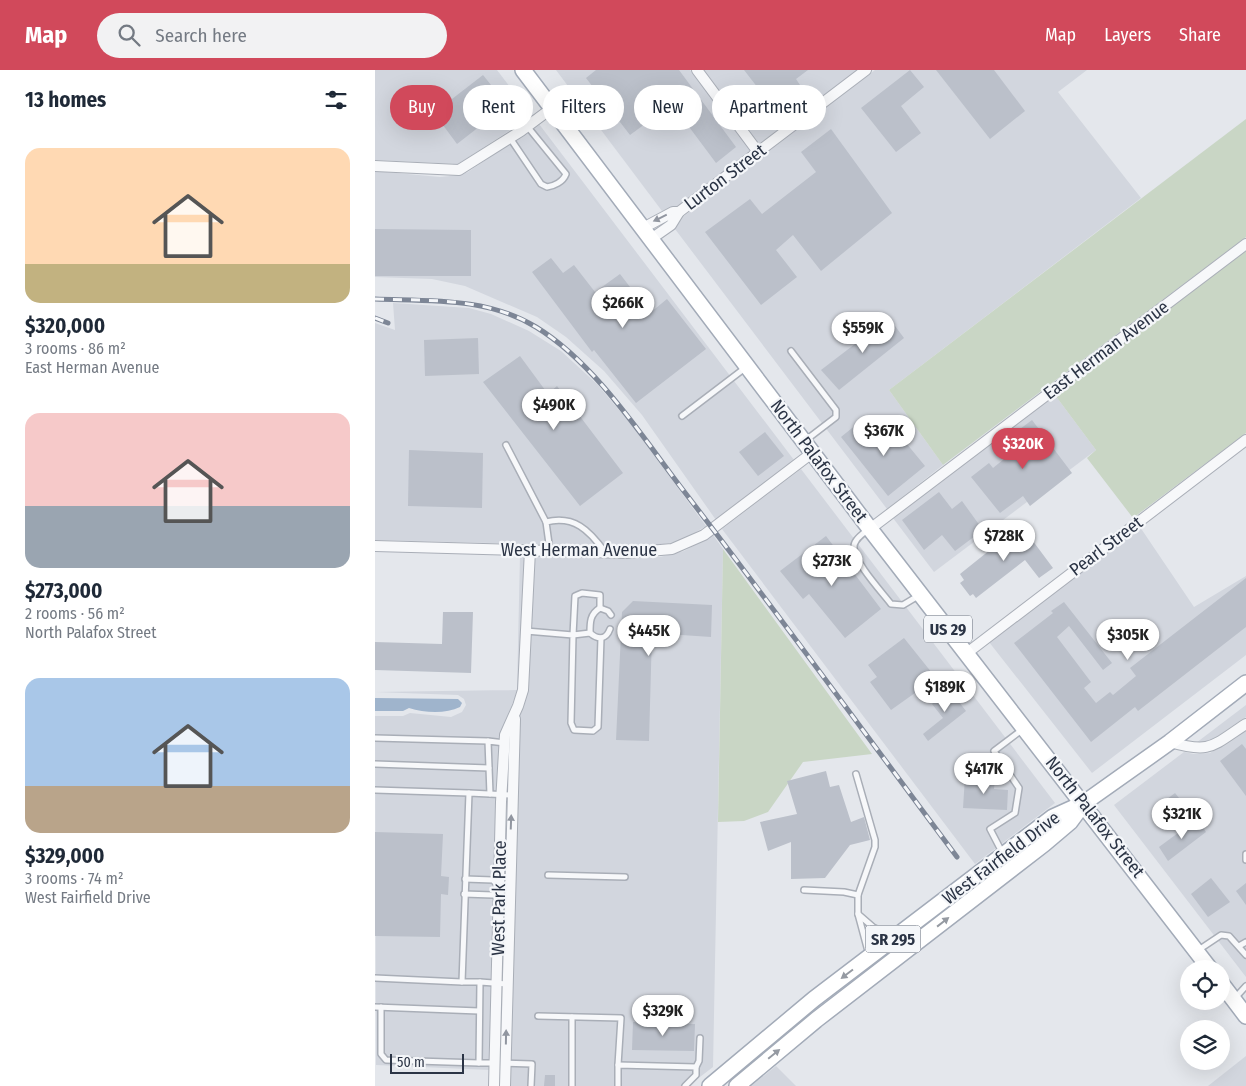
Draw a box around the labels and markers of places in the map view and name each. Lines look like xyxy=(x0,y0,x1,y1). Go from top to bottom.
pin: $266K xyxy=(588,286,658,329)
pin: $559K xyxy=(828,312,898,354)
pin: $490K xyxy=(519,388,589,431)
pin: $367K xyxy=(849,414,919,457)
pin: $320K xyxy=(988,428,1058,470)
pin: $728K xyxy=(969,520,1039,562)
pin: $273K xyxy=(797,544,867,587)
pin: $445K xyxy=(614,614,684,657)
pin: $305K xyxy=(1093,618,1163,661)
pin: $189K xyxy=(910,670,980,713)
pin: $417K xyxy=(949,752,1019,795)
pin: $321K xyxy=(1147,798,1217,840)
pin: $329K xyxy=(628,994,698,1037)

